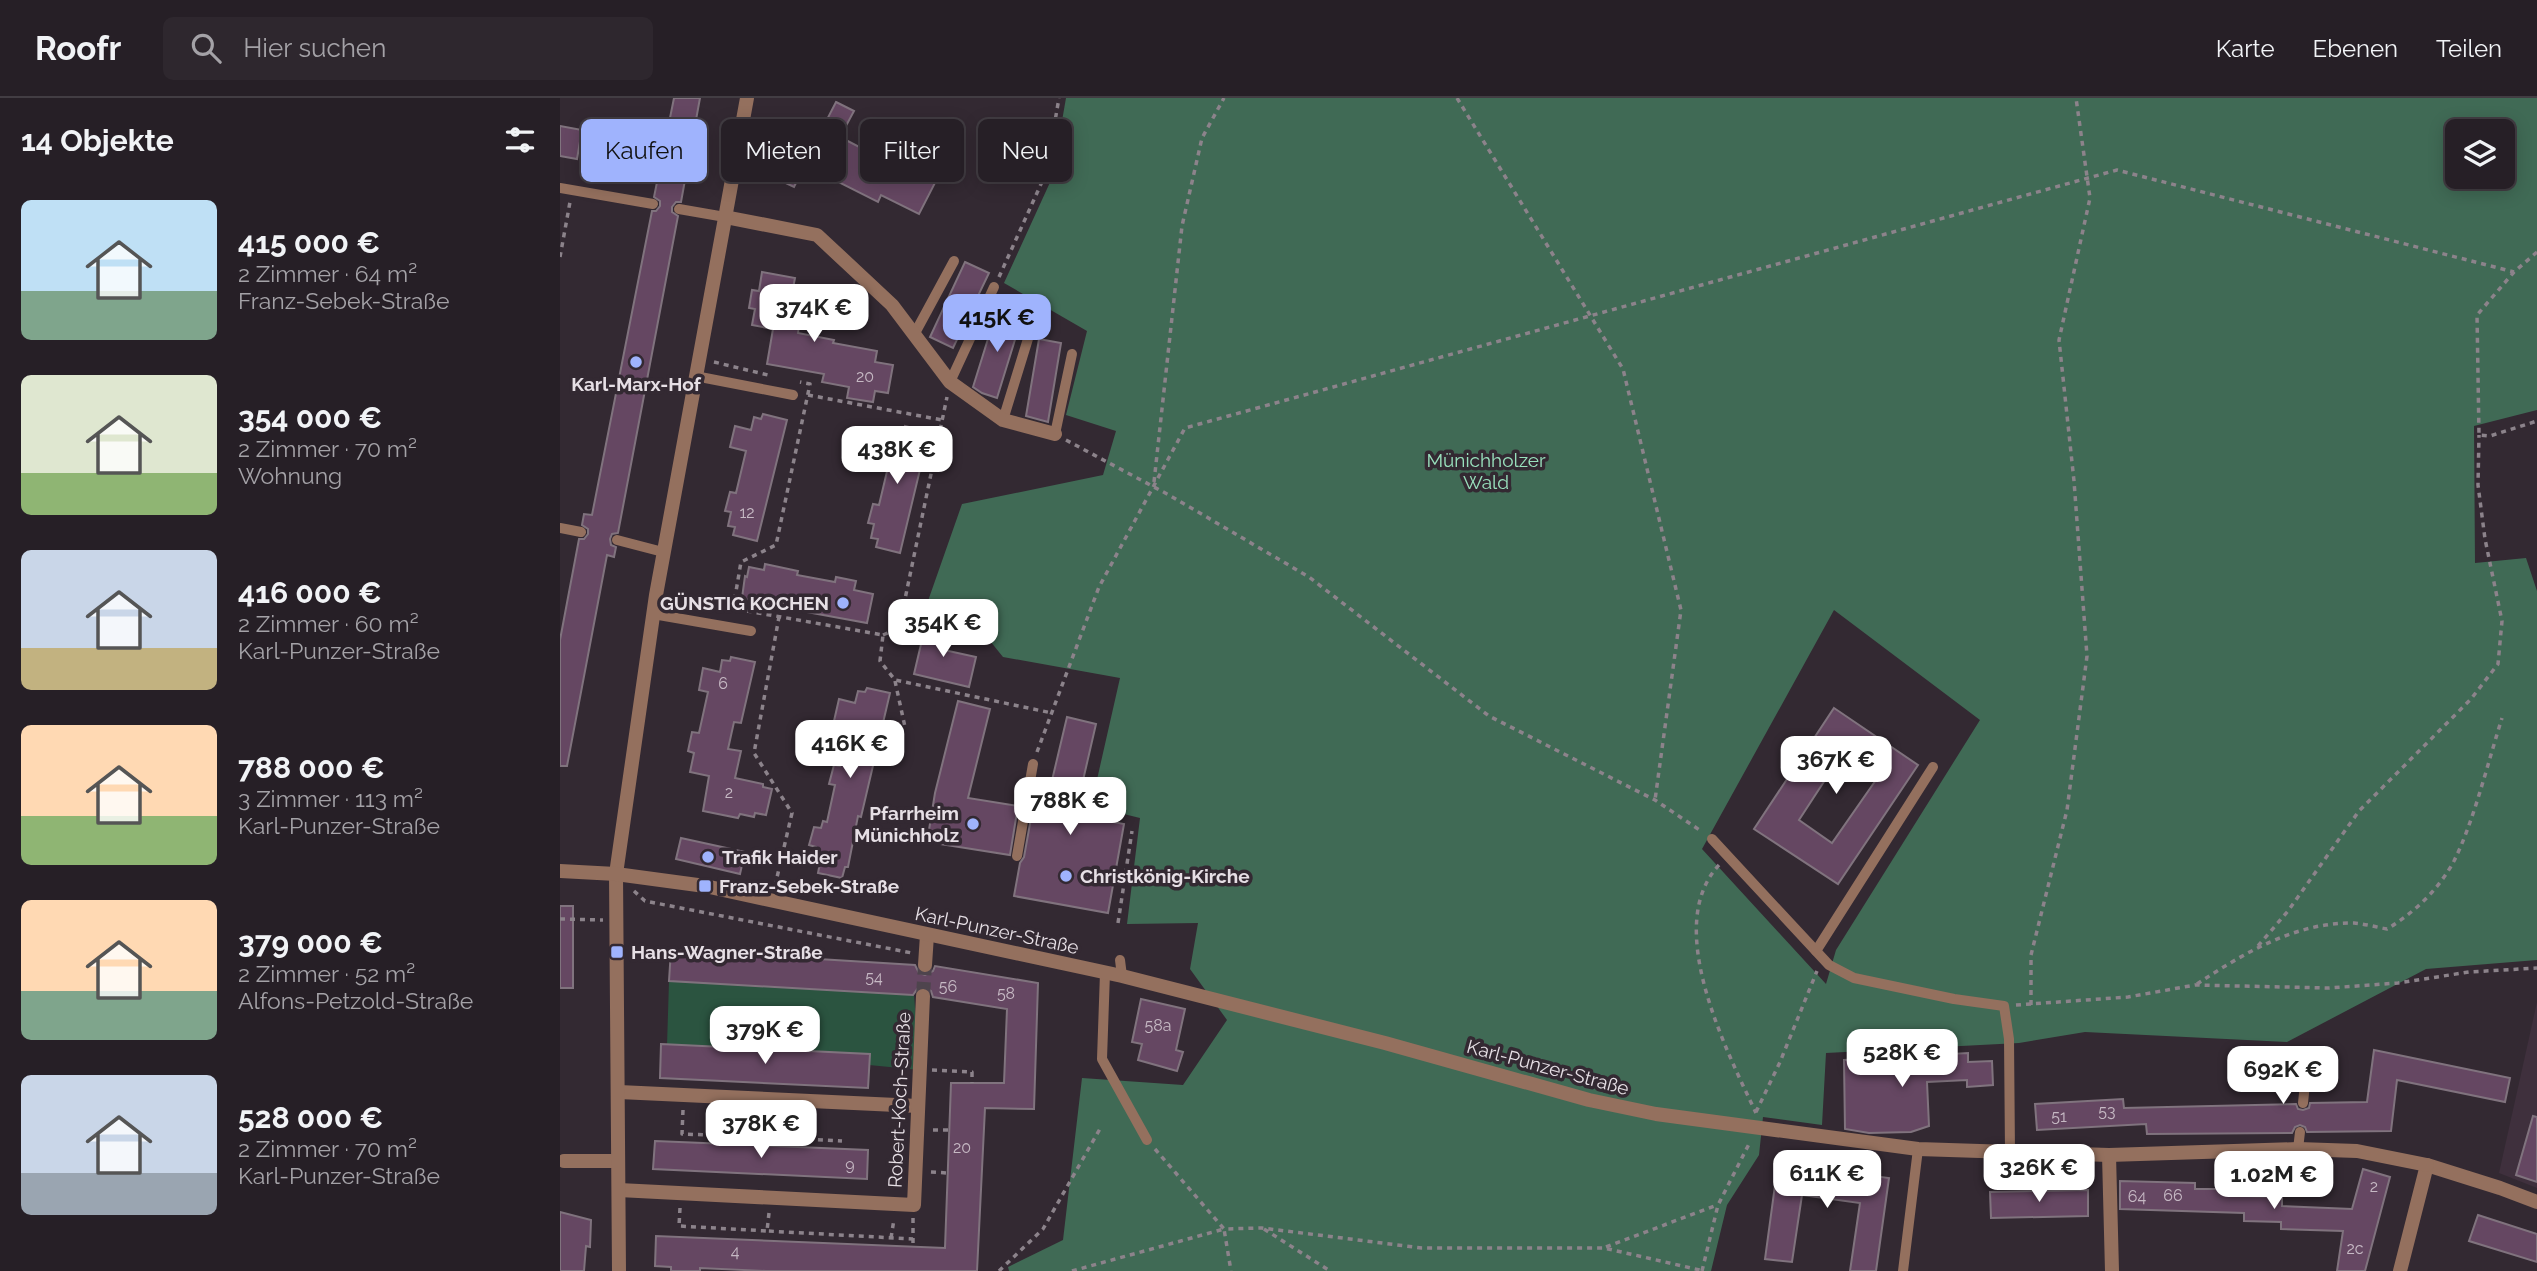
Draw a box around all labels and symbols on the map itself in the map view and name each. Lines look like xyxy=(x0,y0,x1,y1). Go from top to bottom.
pin: 374K € xyxy=(757,285,871,344)
pin: 415K € xyxy=(940,294,1054,354)
marker: Karl-Marx-Hof xyxy=(628,354,644,370)
house number: 20 xyxy=(856,367,874,386)
place label: Karl-Marx-Hof xyxy=(571,373,702,395)
pin: 438K € xyxy=(840,426,954,486)
park label: Münichholzer Wald xyxy=(1426,449,1546,493)
house number: 12 xyxy=(739,503,755,522)
place label: GÜNSTIG KOCHEN xyxy=(660,592,829,614)
marker: GÜNSTIG KOCHEN xyxy=(835,595,851,611)
pin: 354K € xyxy=(886,600,1000,659)
house number: 6 xyxy=(718,674,728,693)
pin: 416K € xyxy=(793,720,907,780)
pin: 367K € xyxy=(1779,736,1893,796)
pin: 788K € xyxy=(1013,778,1127,837)
house number: 2 xyxy=(725,783,733,802)
place label: Pfarrheim Münichholz xyxy=(854,802,959,846)
marker: Pfarrheim Münichholz xyxy=(965,816,981,832)
place label: Trafik Haider xyxy=(722,846,838,868)
marker: Trafik Haider xyxy=(700,849,716,865)
place label: Christkönig-Kirche xyxy=(1080,865,1250,887)
marker: Christkönig-Kirche xyxy=(1058,868,1074,884)
place label: Franz-Sebek-Straße xyxy=(719,875,899,897)
marker: Franz-Sebek-Straße xyxy=(697,878,713,894)
street label: Karl-Punzer-Straße xyxy=(913,902,1081,958)
place label: Hans-Wagner-Straße xyxy=(631,941,823,963)
marker: Hans-Wagner-Straße xyxy=(609,944,625,960)
house number: 54 xyxy=(865,968,883,987)
house number: 56 xyxy=(939,977,957,996)
house number: 58 xyxy=(997,984,1015,1003)
pin: 379K € xyxy=(708,1006,822,1066)
street label: Robert-Koch-Straße xyxy=(883,1012,915,1188)
house number: 58a xyxy=(1145,1016,1171,1035)
pin: 528K € xyxy=(1845,1030,1959,1089)
street label: Karl-Punzer-Straße xyxy=(1465,1035,1631,1099)
pin: 692K € xyxy=(2226,1046,2340,1106)
pin: 378K € xyxy=(704,1100,818,1160)
house number: 53 xyxy=(2098,1102,2116,1121)
house number: 51 xyxy=(2051,1107,2067,1126)
house number: 20 xyxy=(953,1138,971,1157)
pin: 326K € xyxy=(1982,1144,2096,1204)
pin: 611K € xyxy=(1770,1150,1884,1210)
pin: 1.02M € xyxy=(2209,1152,2339,1211)
house number: 9 xyxy=(845,1155,855,1174)
house number: 2 xyxy=(2370,1177,2378,1196)
house number: 66 xyxy=(2163,1186,2183,1205)
house number: 64 xyxy=(2128,1187,2146,1206)
house number: 2c xyxy=(2346,1239,2364,1258)
house number: 4 xyxy=(731,1242,740,1261)

